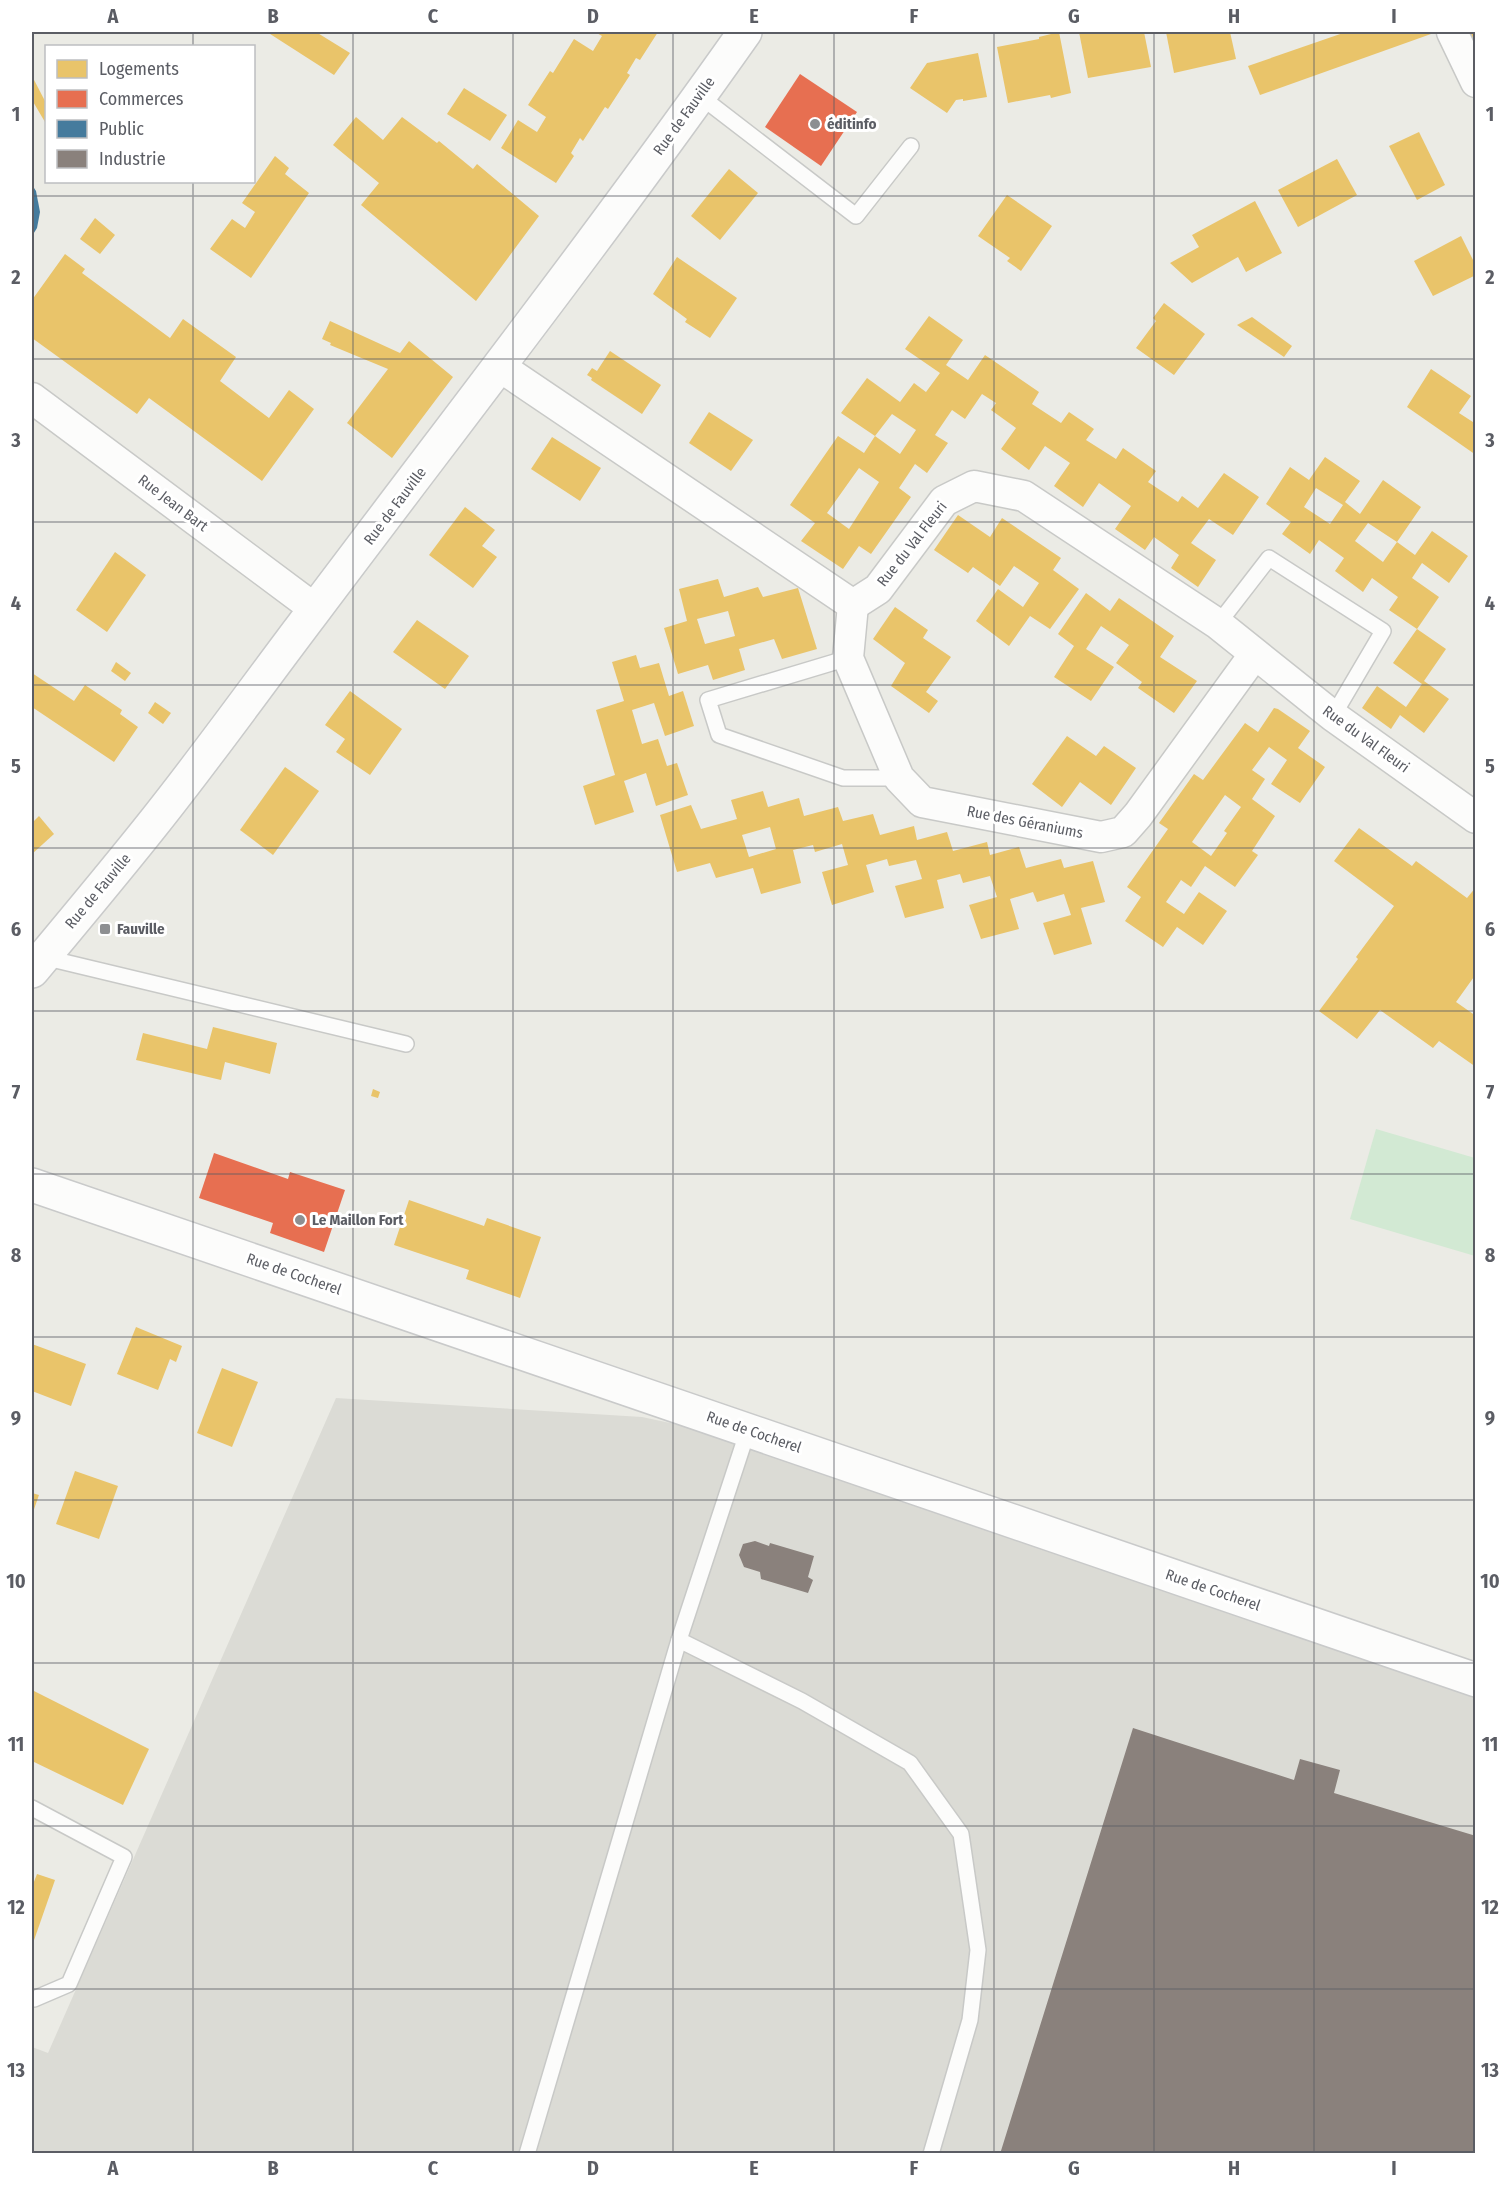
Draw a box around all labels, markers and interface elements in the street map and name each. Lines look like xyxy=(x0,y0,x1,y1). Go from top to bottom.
text: A xyxy=(107,4,120,28)
text: B xyxy=(267,4,279,28)
text: C xyxy=(428,4,439,28)
text: D xyxy=(587,4,599,28)
text: E xyxy=(749,4,759,28)
text: F xyxy=(910,4,919,28)
text: G xyxy=(1068,4,1080,28)
text: H xyxy=(1228,4,1240,28)
text: I xyxy=(1391,4,1397,28)
legend xyxy=(45,45,255,183)
text: Logements xyxy=(99,58,179,80)
street label: Rue de Fauville xyxy=(650,73,718,159)
text: Commerces xyxy=(99,88,184,110)
text: 1 xyxy=(12,102,20,126)
text: 1 xyxy=(1486,102,1494,126)
place label: éditinfo xyxy=(827,115,877,133)
marker: éditinfo xyxy=(808,117,822,131)
text: Public xyxy=(99,118,144,140)
text: Industrie xyxy=(99,148,166,170)
text: 2 xyxy=(10,265,21,289)
text: 2 xyxy=(1484,265,1495,289)
text: 3 xyxy=(10,428,21,452)
text: 3 xyxy=(1484,428,1495,452)
street label: Rue de Fauville xyxy=(360,464,430,548)
street label: Rue Jean Bart xyxy=(135,471,212,535)
street label: Rue du Val Fleuri xyxy=(873,498,951,590)
text: 4 xyxy=(11,591,21,615)
text: 4 xyxy=(1485,591,1495,615)
street label: Rue du Val Fleuri xyxy=(1319,702,1413,776)
text: 5 xyxy=(11,754,21,778)
text: 5 xyxy=(1485,754,1495,778)
street label: Rue des Géraniums xyxy=(965,802,1085,842)
street label: Rue de Fauville xyxy=(61,850,135,932)
text: 6 xyxy=(11,917,21,941)
text: 6 xyxy=(1485,917,1495,941)
place label: Fauville xyxy=(117,920,165,938)
marker: Fauville xyxy=(98,922,112,936)
text: 7 xyxy=(12,1080,21,1104)
text: 7 xyxy=(1486,1080,1495,1104)
place label: Le Maillon Fort xyxy=(312,1211,404,1229)
marker: Le Maillon Fort xyxy=(293,1213,307,1227)
text: 8 xyxy=(11,1243,22,1267)
text: 8 xyxy=(1485,1243,1496,1267)
street label: Rue de Cocherel xyxy=(244,1249,344,1299)
text: 9 xyxy=(11,1406,21,1430)
text: 9 xyxy=(1485,1406,1495,1430)
street label: Rue de Cocherel xyxy=(704,1407,804,1457)
street label: Rue de Cocherel xyxy=(1163,1565,1263,1615)
text: 10 xyxy=(6,1569,26,1593)
text: 10 xyxy=(1480,1569,1500,1593)
text: 11 xyxy=(8,1732,24,1756)
text: 11 xyxy=(1482,1732,1498,1756)
text: 12 xyxy=(7,1895,25,1919)
text: 12 xyxy=(1481,1895,1499,1919)
text: 13 xyxy=(7,2058,25,2082)
text: 13 xyxy=(1481,2058,1499,2082)
text: A xyxy=(107,2156,120,2180)
text: B xyxy=(267,2156,279,2180)
text: C xyxy=(428,2156,439,2180)
text: D xyxy=(587,2156,599,2180)
text: E xyxy=(749,2156,759,2180)
text: F xyxy=(910,2156,919,2180)
text: G xyxy=(1068,2156,1080,2180)
text: H xyxy=(1228,2156,1240,2180)
text: I xyxy=(1391,2156,1397,2180)

